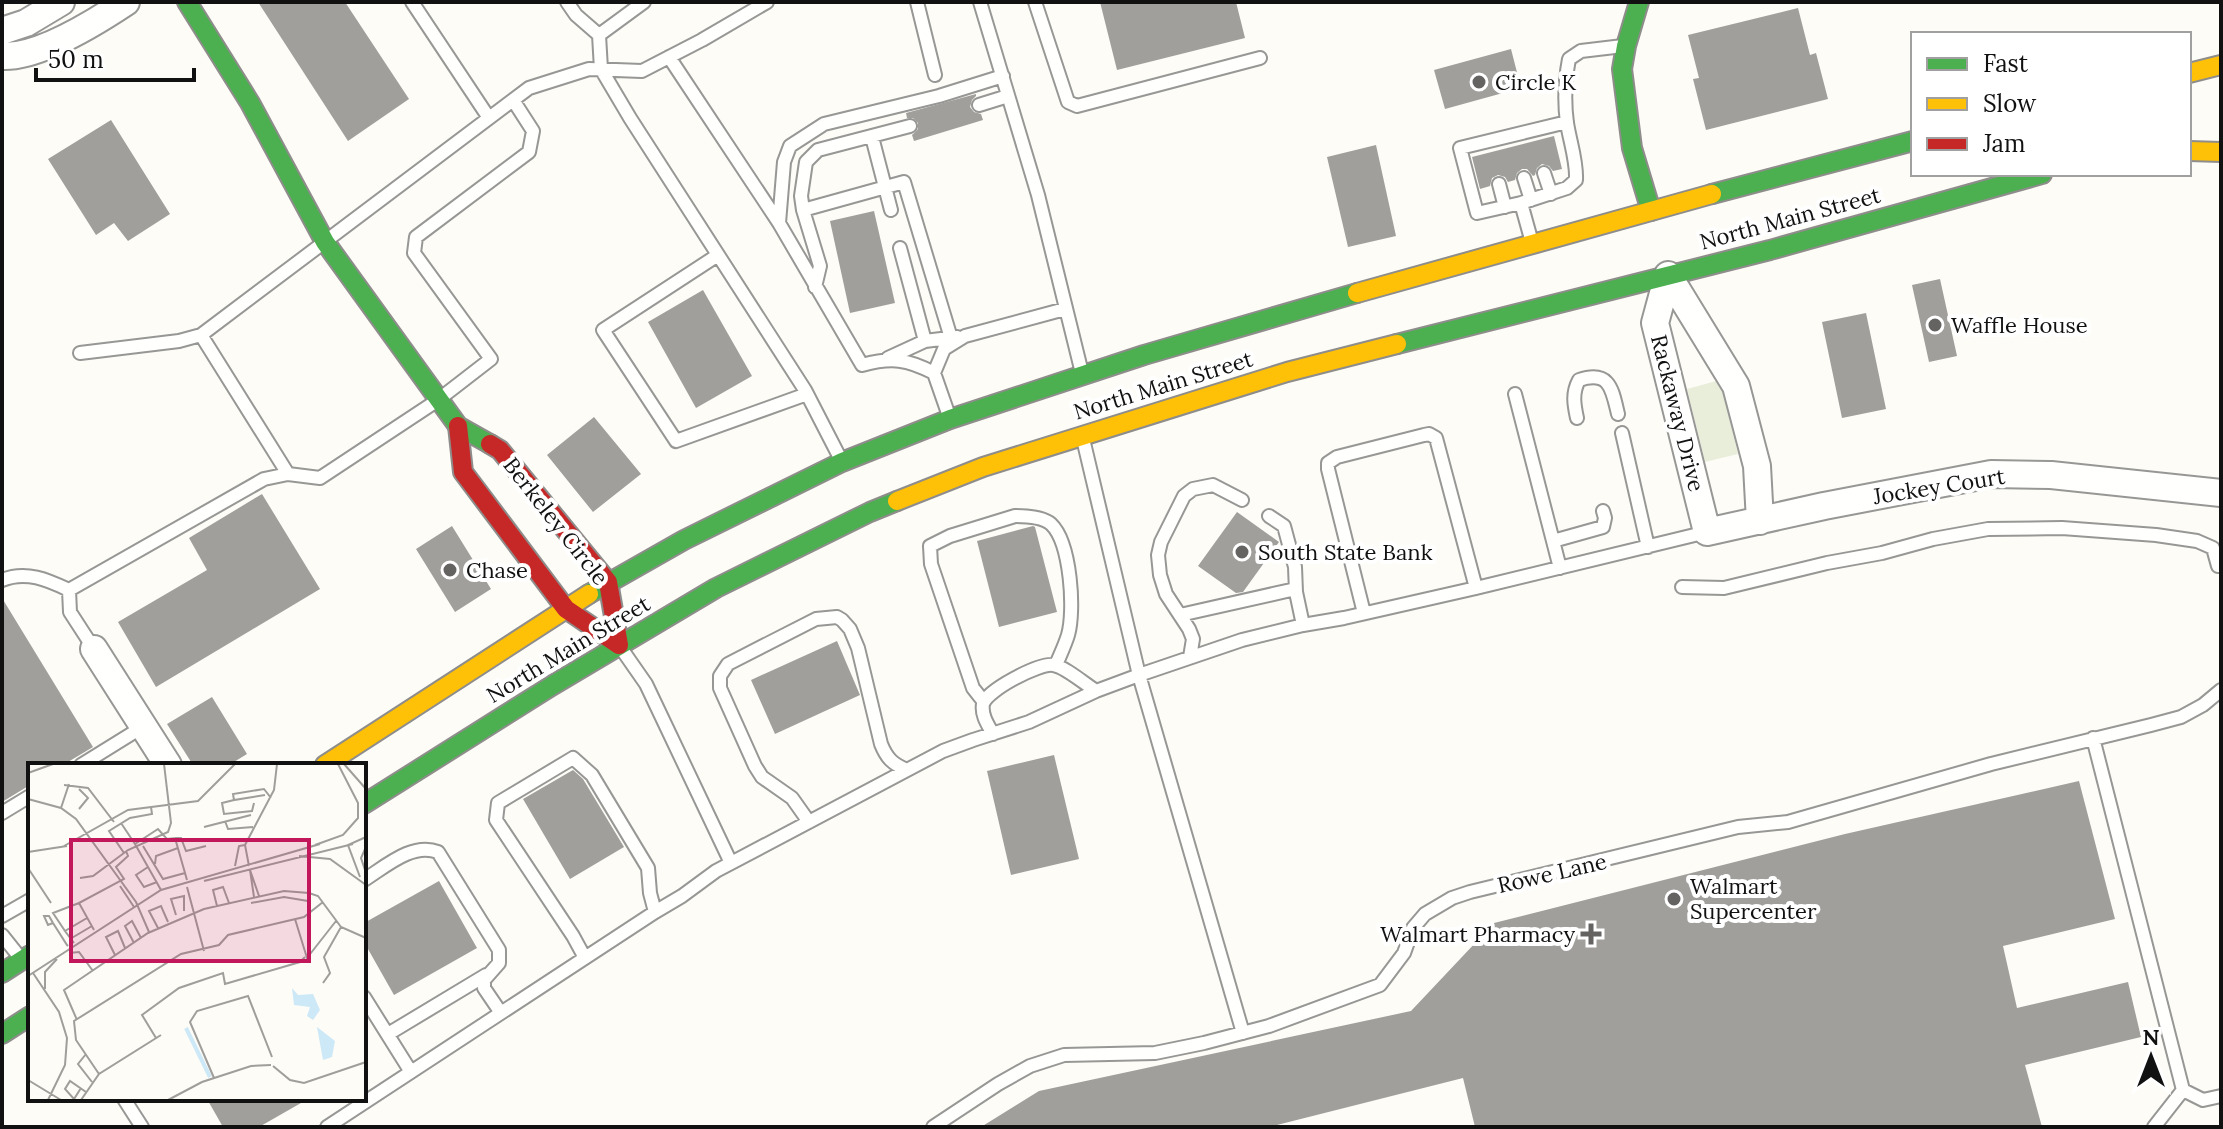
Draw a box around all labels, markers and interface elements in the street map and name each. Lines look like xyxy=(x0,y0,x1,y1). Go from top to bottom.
scale bar xyxy=(36,32,194,82)
legend xyxy=(1911,32,2191,176)
text: 50 m xyxy=(48,44,104,75)
text: Fast xyxy=(1983,48,2029,79)
place label: Circle K xyxy=(1495,68,1576,96)
marker: Circle K xyxy=(1470,73,1488,91)
text: Slow xyxy=(1983,88,2037,119)
text: Jam xyxy=(1982,128,2025,159)
street label: North Main Street xyxy=(1697,180,1884,256)
place label: Waffle House xyxy=(1951,311,2088,339)
marker: Waffle House xyxy=(1926,316,1944,334)
street label: Rackaway Drive xyxy=(1645,332,1711,494)
street label: North Main Street xyxy=(1070,344,1256,426)
street label: Berkeley Circle xyxy=(497,452,615,591)
street label: Jockey Court xyxy=(1870,462,2007,510)
place label: South State Bank xyxy=(1258,538,1433,566)
marker: South State Bank xyxy=(1233,543,1251,561)
place label: Chase xyxy=(466,556,528,584)
marker: Chase xyxy=(441,561,459,579)
street label: North Main Street xyxy=(481,589,655,709)
inset map xyxy=(28,763,366,1101)
street label: Rowe Lane xyxy=(1495,847,1609,899)
place label: Walmart Supercenter xyxy=(1690,872,1817,925)
marker: Walmart Supercenter xyxy=(1665,890,1683,908)
place label: Walmart Pharmacy xyxy=(1380,920,1575,948)
marker: Walmart Pharmacy xyxy=(1582,925,1600,943)
north arrow xyxy=(2111,1017,2191,1097)
text: N xyxy=(2142,1023,2160,1051)

